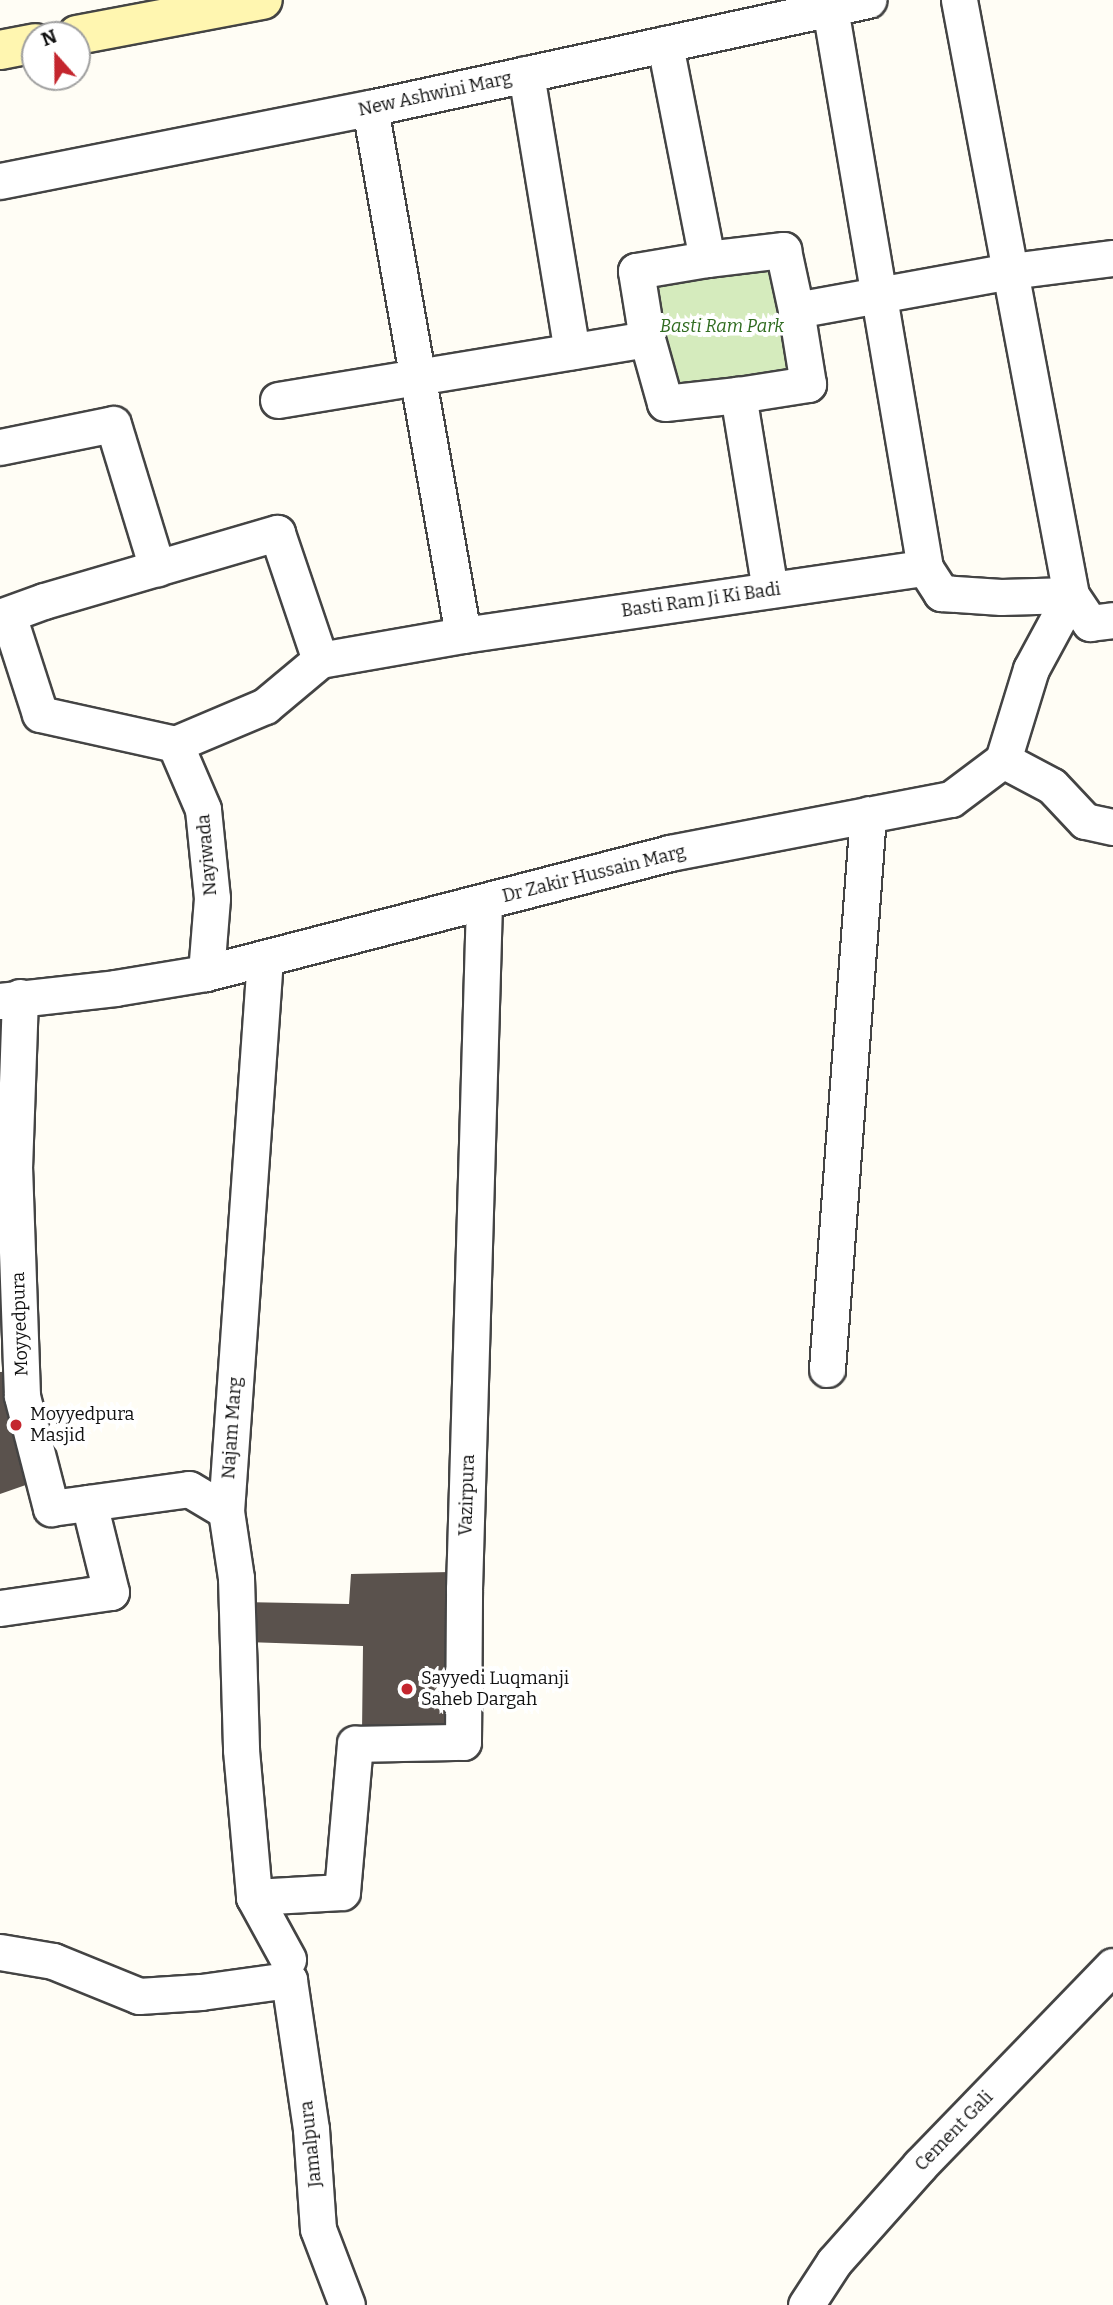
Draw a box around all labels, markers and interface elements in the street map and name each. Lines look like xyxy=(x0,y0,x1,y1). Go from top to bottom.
north arrow xyxy=(21,21,91,91)
text: N xyxy=(38,24,60,51)
street label: New Ashwini Marg xyxy=(356,67,514,121)
park label: Basti Ram Park xyxy=(660,315,784,337)
street label: Basti Ram Ji Ki Badi xyxy=(620,578,782,622)
street label: Nayiwada xyxy=(193,813,221,897)
street label: Dr Zakir Hussain Marg xyxy=(500,841,688,907)
street label: Moyyedpura xyxy=(7,1271,33,1377)
street label: Najam Marg xyxy=(218,1376,246,1480)
place label: Moyyedpura Masjid xyxy=(30,1404,134,1446)
marker: Moyyedpura Masjid xyxy=(8,1417,24,1433)
street label: Vazirpura xyxy=(455,1454,479,1536)
place label: Sayyedi Luqmanji Saheb Dargah xyxy=(421,1668,569,1710)
marker: Sayyedi Luqmanji Saheb Dargah xyxy=(399,1681,415,1697)
street label: Cement Gali xyxy=(910,2086,998,2176)
street label: Jamalpura xyxy=(296,2100,326,2188)

